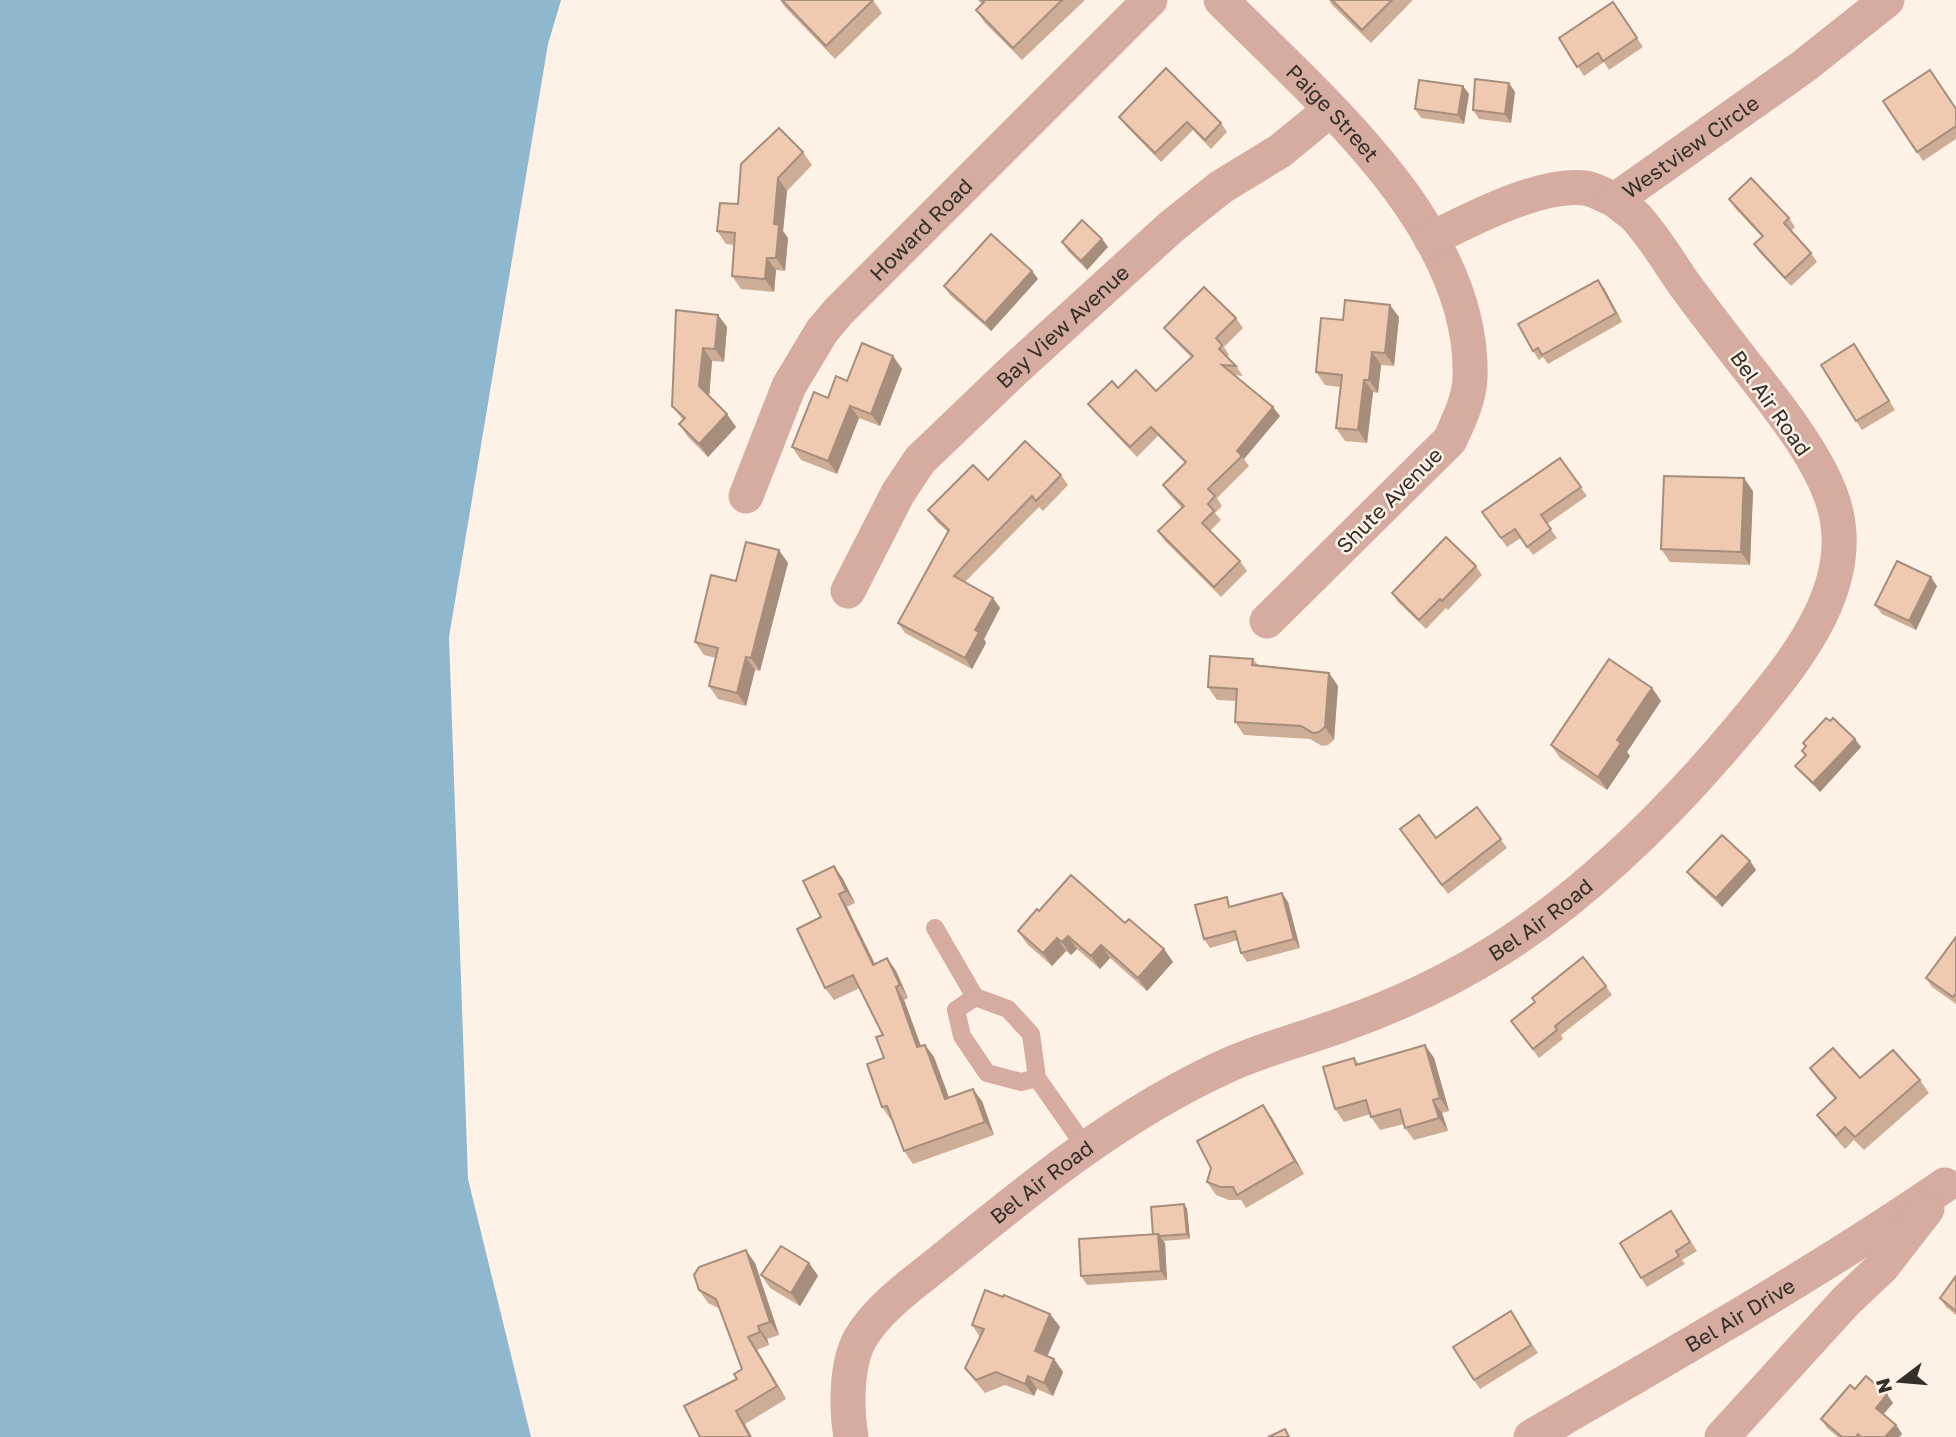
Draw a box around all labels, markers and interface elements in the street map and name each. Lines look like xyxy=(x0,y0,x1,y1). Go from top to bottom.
street label: Paige Street xyxy=(1281,59,1385,167)
street label: Westview Circle xyxy=(1617,89,1764,204)
street label: Howard Road xyxy=(864,173,977,286)
street label: Bay View Avenue xyxy=(990,259,1134,393)
street label: Bel Air Road xyxy=(1725,345,1817,461)
street label: Shute Avenue xyxy=(1331,442,1447,558)
street label: Bel Air Road xyxy=(1483,873,1598,966)
street label: Bel Air Road xyxy=(985,1134,1098,1229)
street label: Bel Air Drive xyxy=(1680,1272,1800,1358)
north arrow xyxy=(1865,1346,1935,1416)
text: N xyxy=(1870,1376,1896,1396)

